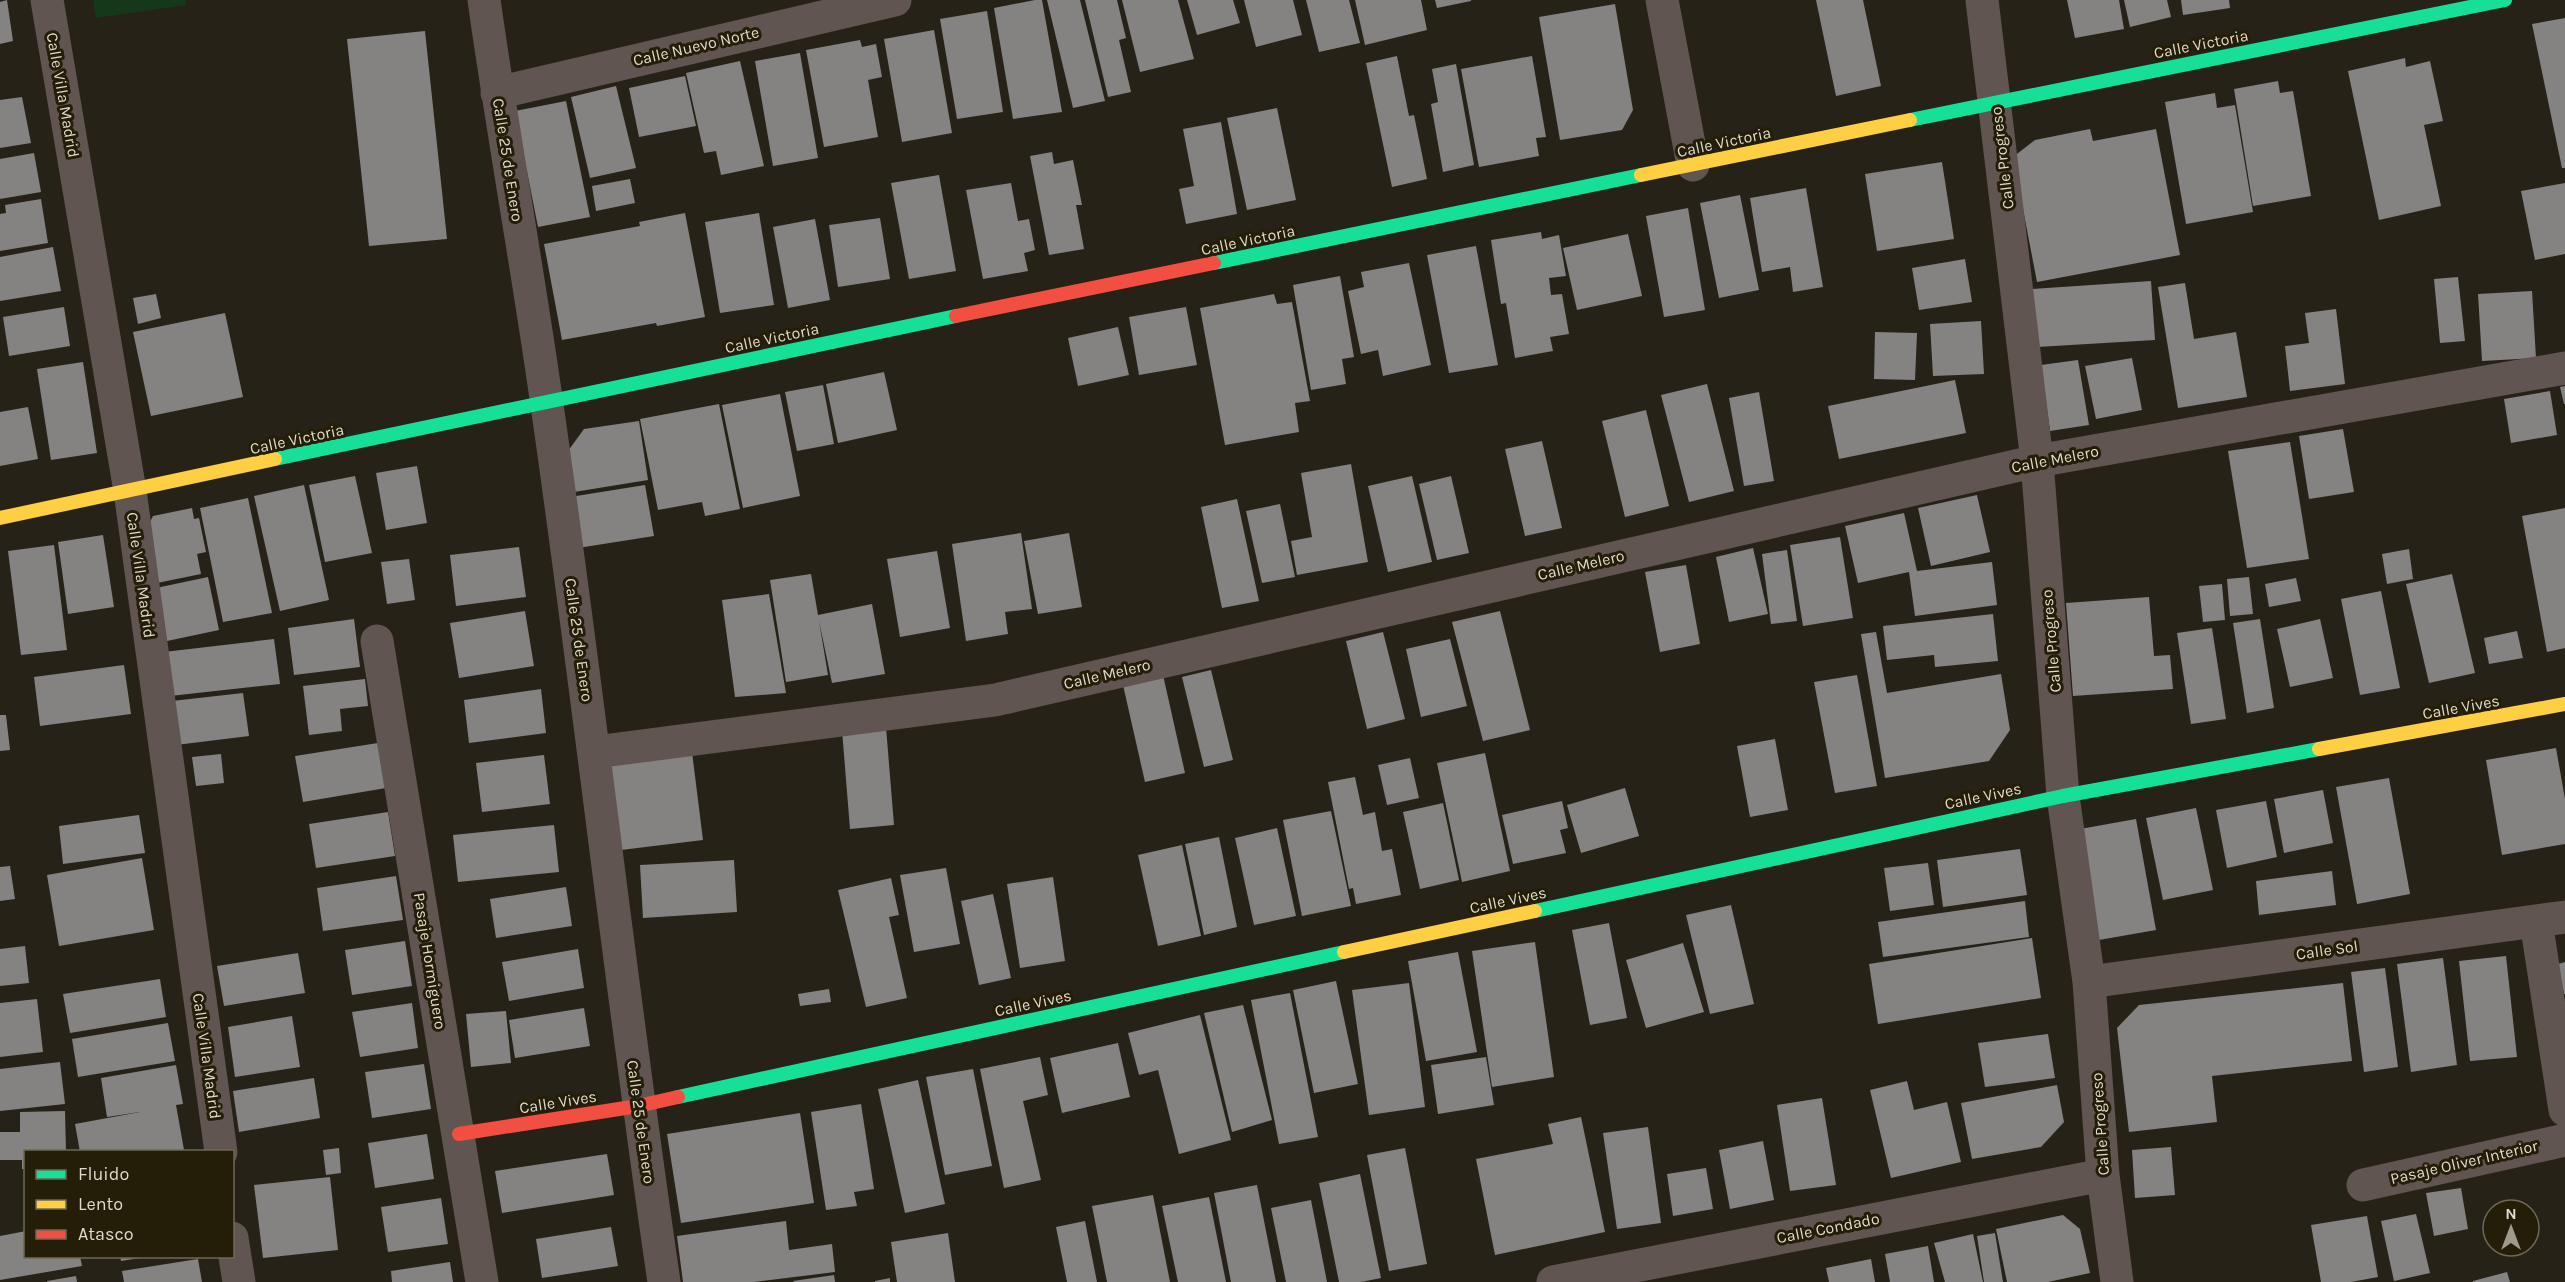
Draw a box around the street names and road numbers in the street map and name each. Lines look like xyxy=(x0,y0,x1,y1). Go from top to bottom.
street label: Calle Nuevo Norte xyxy=(631,22,761,70)
street label: Calle Victoria xyxy=(2152,26,2250,62)
street label: Calle Villa Madrid xyxy=(43,31,83,159)
street label: Calle 25 de Enero xyxy=(489,97,527,223)
street label: Calle Progreso xyxy=(1986,106,2018,210)
street label: Calle Victoria xyxy=(1675,123,1773,161)
street label: Calle Victoria xyxy=(1199,221,1297,259)
street label: Calle Victoria xyxy=(723,319,821,357)
street label: Calle Victoria xyxy=(248,420,346,458)
street label: Calle Melero xyxy=(2010,441,2100,477)
street label: Calle Villa Madrid xyxy=(123,511,159,639)
street label: Calle Melero xyxy=(1536,546,1626,584)
street label: Calle 25 de Enero xyxy=(561,577,597,703)
street label: Calle Progreso xyxy=(2037,589,2065,693)
street label: Calle Melero xyxy=(1062,655,1152,693)
street label: Calle Vives xyxy=(2421,691,2501,723)
street label: Calle Vives xyxy=(1943,779,2023,813)
street label: Calle Vives xyxy=(1468,883,1548,917)
street label: Pasaje Hormiguero xyxy=(410,891,450,1031)
street label: Calle Sol xyxy=(2295,936,2359,964)
street label: Calle Vives xyxy=(993,986,1073,1020)
street label: Calle Villa Madrid xyxy=(189,992,225,1120)
street label: Calle 25 de Enero xyxy=(623,1059,659,1185)
street label: Calle Progreso xyxy=(2087,1072,2113,1176)
street label: Calle Vives xyxy=(518,1087,598,1117)
street label: Pasaje Oliver Interior xyxy=(2388,1136,2540,1188)
street label: Calle Condado xyxy=(1775,1209,1881,1247)

